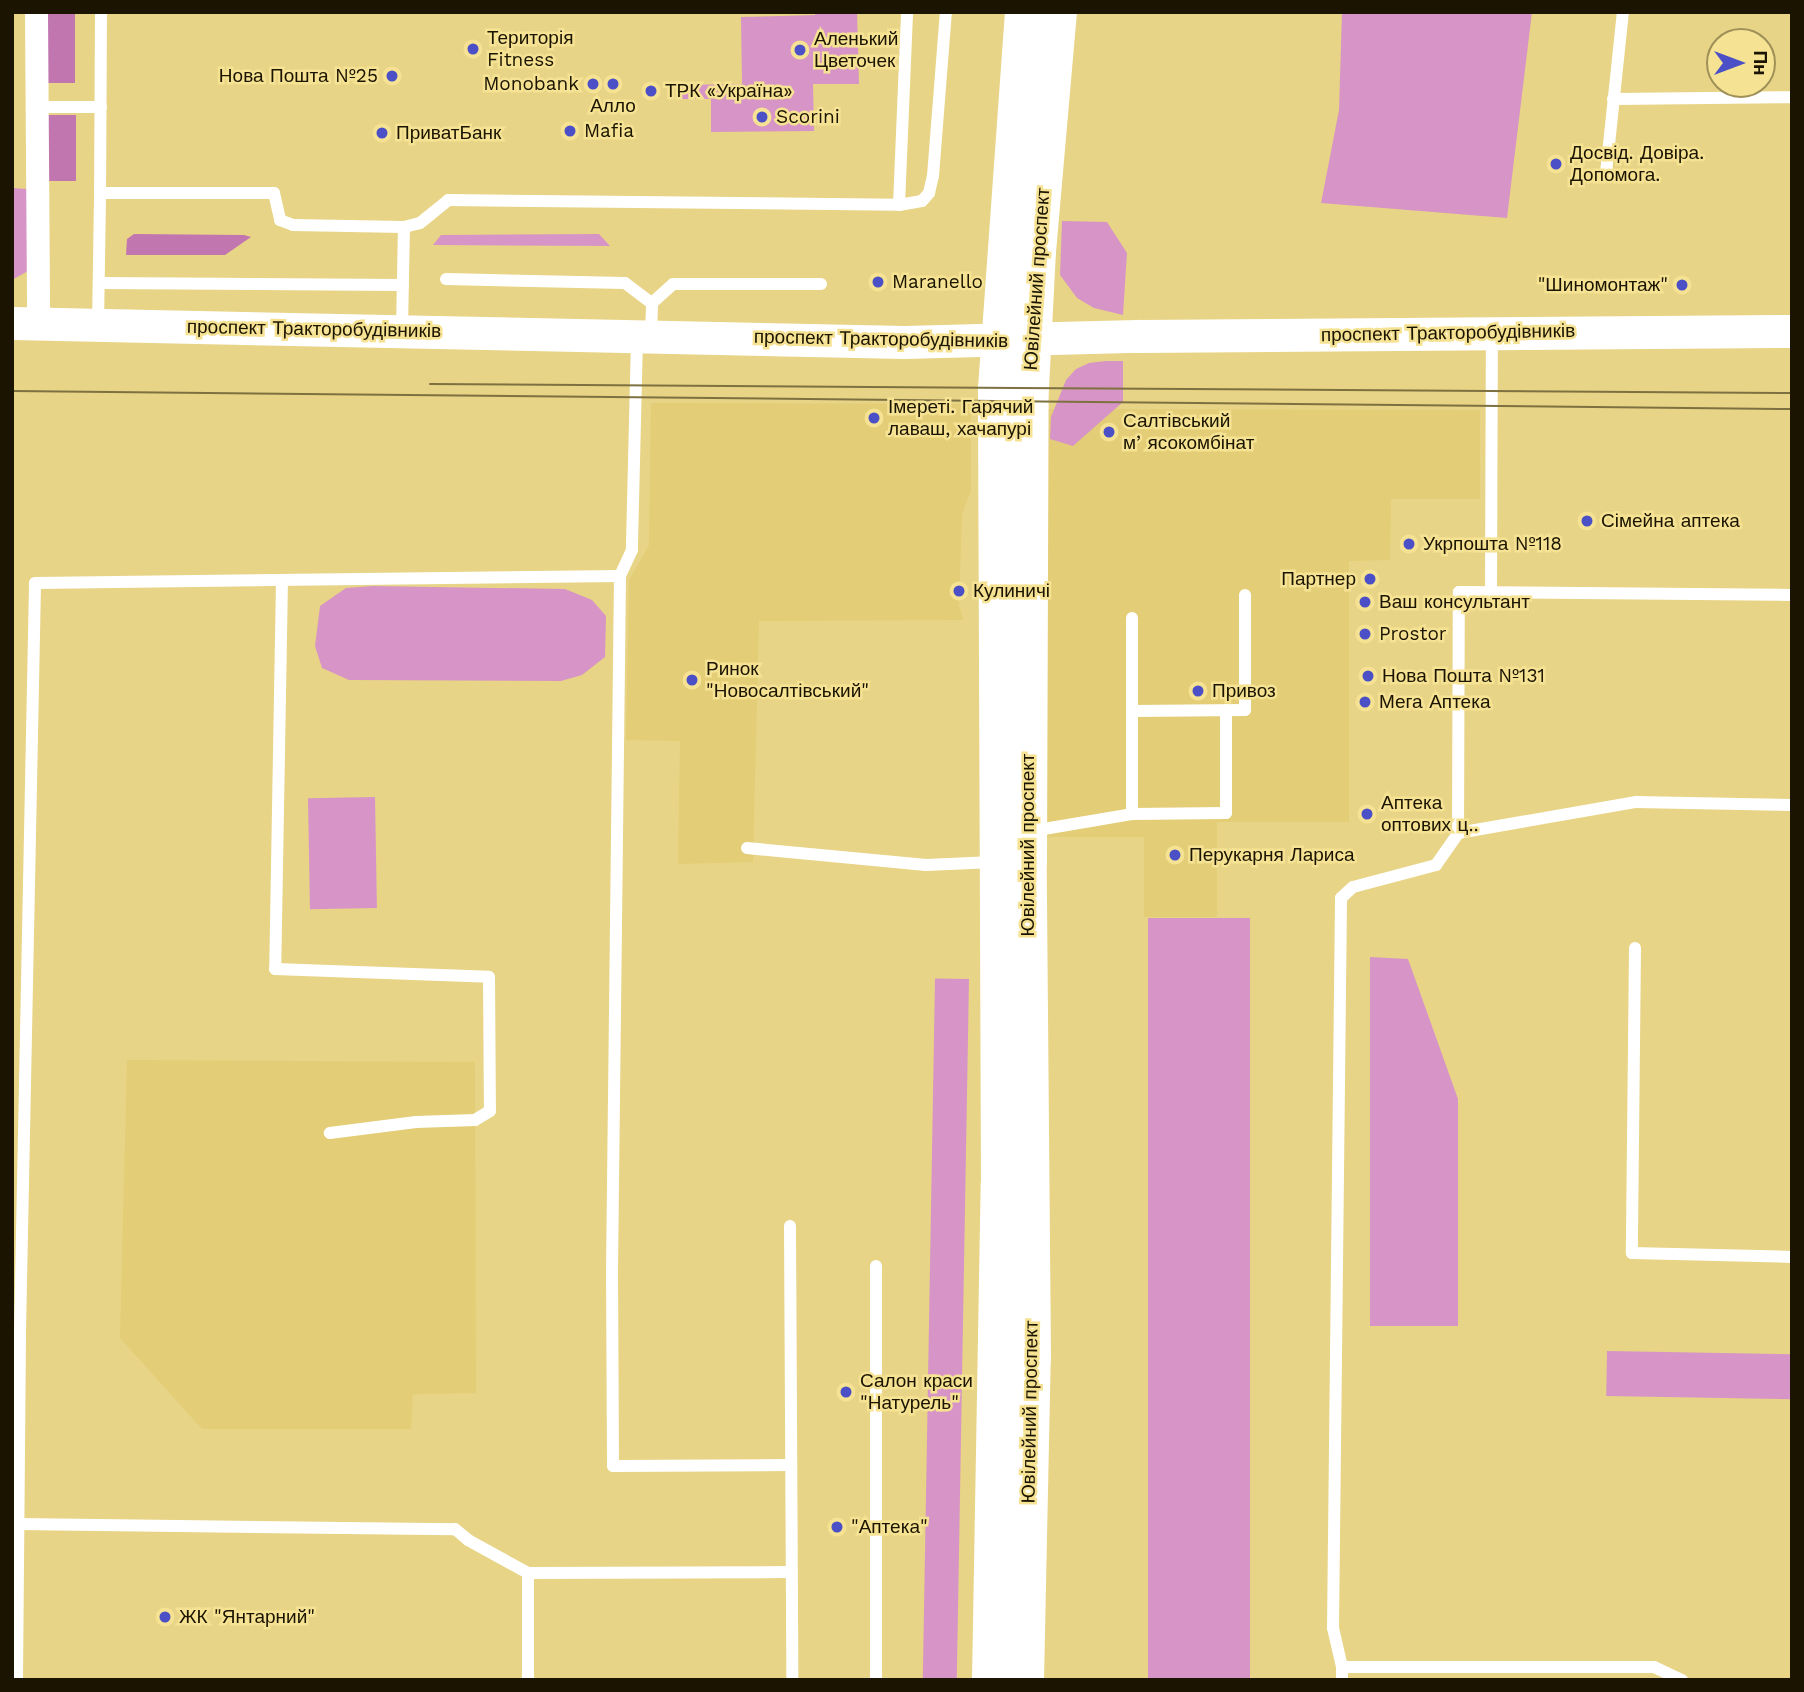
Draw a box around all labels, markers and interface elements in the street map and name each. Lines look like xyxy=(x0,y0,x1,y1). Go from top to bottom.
place label: Територія Fitness xyxy=(487,27,573,71)
place label: Аленький Цветочек xyxy=(814,28,898,72)
north arrow xyxy=(1706,28,1776,98)
marker: Територія Fitness xyxy=(465,41,481,57)
marker: Аленький Цветочек xyxy=(792,42,808,58)
text: Пн xyxy=(1749,50,1772,76)
place label: Нова Пошта №25 xyxy=(219,65,378,87)
marker: Нова Пошта №25 xyxy=(384,68,400,84)
place label: Monobank xyxy=(483,73,579,95)
marker: Monobank xyxy=(585,76,601,92)
marker: Алло xyxy=(605,76,621,92)
place label: ТРК «Україна» xyxy=(665,80,793,102)
marker: ТРК «Україна» xyxy=(643,83,659,99)
place label: Алло xyxy=(590,95,636,117)
place label: Scorini xyxy=(776,106,840,128)
marker: Scorini xyxy=(754,109,770,125)
place label: Mafia xyxy=(584,120,634,142)
place label: ПриватБанк xyxy=(396,122,501,144)
marker: Mafia xyxy=(562,123,578,139)
marker: ПриватБанк xyxy=(374,125,390,141)
place label: Досвід. Довіра. Допомога. xyxy=(1570,142,1704,186)
marker: Досвід. Довіра. Допомога. xyxy=(1548,156,1564,172)
street label: Ювілейний проспект xyxy=(1019,187,1055,371)
place label: Maranello xyxy=(892,271,983,293)
marker: Maranello xyxy=(870,274,886,290)
place label: "Шиномонтаж" xyxy=(1538,274,1668,296)
marker: "Шиномонтаж" xyxy=(1674,277,1690,293)
street label: проспект Тракторобудівників xyxy=(187,315,441,343)
street label: проспект Тракторобудівників xyxy=(1321,319,1575,347)
street label: проспект Тракторобудівників xyxy=(754,325,1008,353)
place label: Імереті. Гарячий лаваш, хачапурі xyxy=(888,396,1033,440)
marker: Імереті. Гарячий лаваш, хачапурі xyxy=(866,410,882,426)
place label: Салтівський мʼясокомбінат xyxy=(1123,410,1254,454)
marker: Салтівський мʼясокомбінат xyxy=(1101,424,1117,440)
place label: Сімейна аптека xyxy=(1601,510,1740,532)
marker: Сімейна аптека xyxy=(1579,513,1595,529)
place label: Укрпошта №118 xyxy=(1423,533,1562,555)
marker: Укрпошта №118 xyxy=(1401,536,1417,552)
place label: Партнер xyxy=(1281,568,1356,590)
marker: Партнер xyxy=(1362,571,1378,587)
place label: Кулиничі xyxy=(973,580,1050,602)
marker: Кулиничі xyxy=(951,583,967,599)
place label: Ваш консультант xyxy=(1379,591,1530,613)
marker: Ваш консультант xyxy=(1357,594,1373,610)
place label: Prostor xyxy=(1379,623,1447,645)
marker: Prostor xyxy=(1357,626,1373,642)
place label: Ринок "Новосалтівський" xyxy=(706,658,869,702)
place label: Нова Пошта №131 xyxy=(1382,665,1545,687)
marker: Нова Пошта №131 xyxy=(1360,668,1376,684)
marker: Ринок "Новосалтівський" xyxy=(684,672,700,688)
place label: Привоз xyxy=(1212,680,1276,702)
marker: Привоз xyxy=(1190,683,1206,699)
place label: Мега Аптека xyxy=(1379,691,1490,713)
marker: Мега Аптека xyxy=(1357,694,1373,710)
street label: Ювілейний проспект xyxy=(1017,754,1039,936)
place label: Аптека оптових ц‥ xyxy=(1381,792,1479,836)
marker: Аптека оптових ц‥ xyxy=(1359,806,1375,822)
place label: Перукарня Лариса xyxy=(1189,844,1354,866)
marker: Перукарня Лариса xyxy=(1167,847,1183,863)
street label: Ювілейний проспект xyxy=(1017,1320,1043,1504)
place label: Салон краси "Натурель" xyxy=(860,1370,973,1414)
marker: Салон краси "Натурель" xyxy=(838,1384,854,1400)
place label: "Аптека" xyxy=(851,1516,928,1538)
marker: "Аптека" xyxy=(829,1519,845,1535)
place label: ЖК "Янтарний" xyxy=(179,1606,315,1628)
marker: ЖК "Янтарний" xyxy=(157,1609,173,1625)

